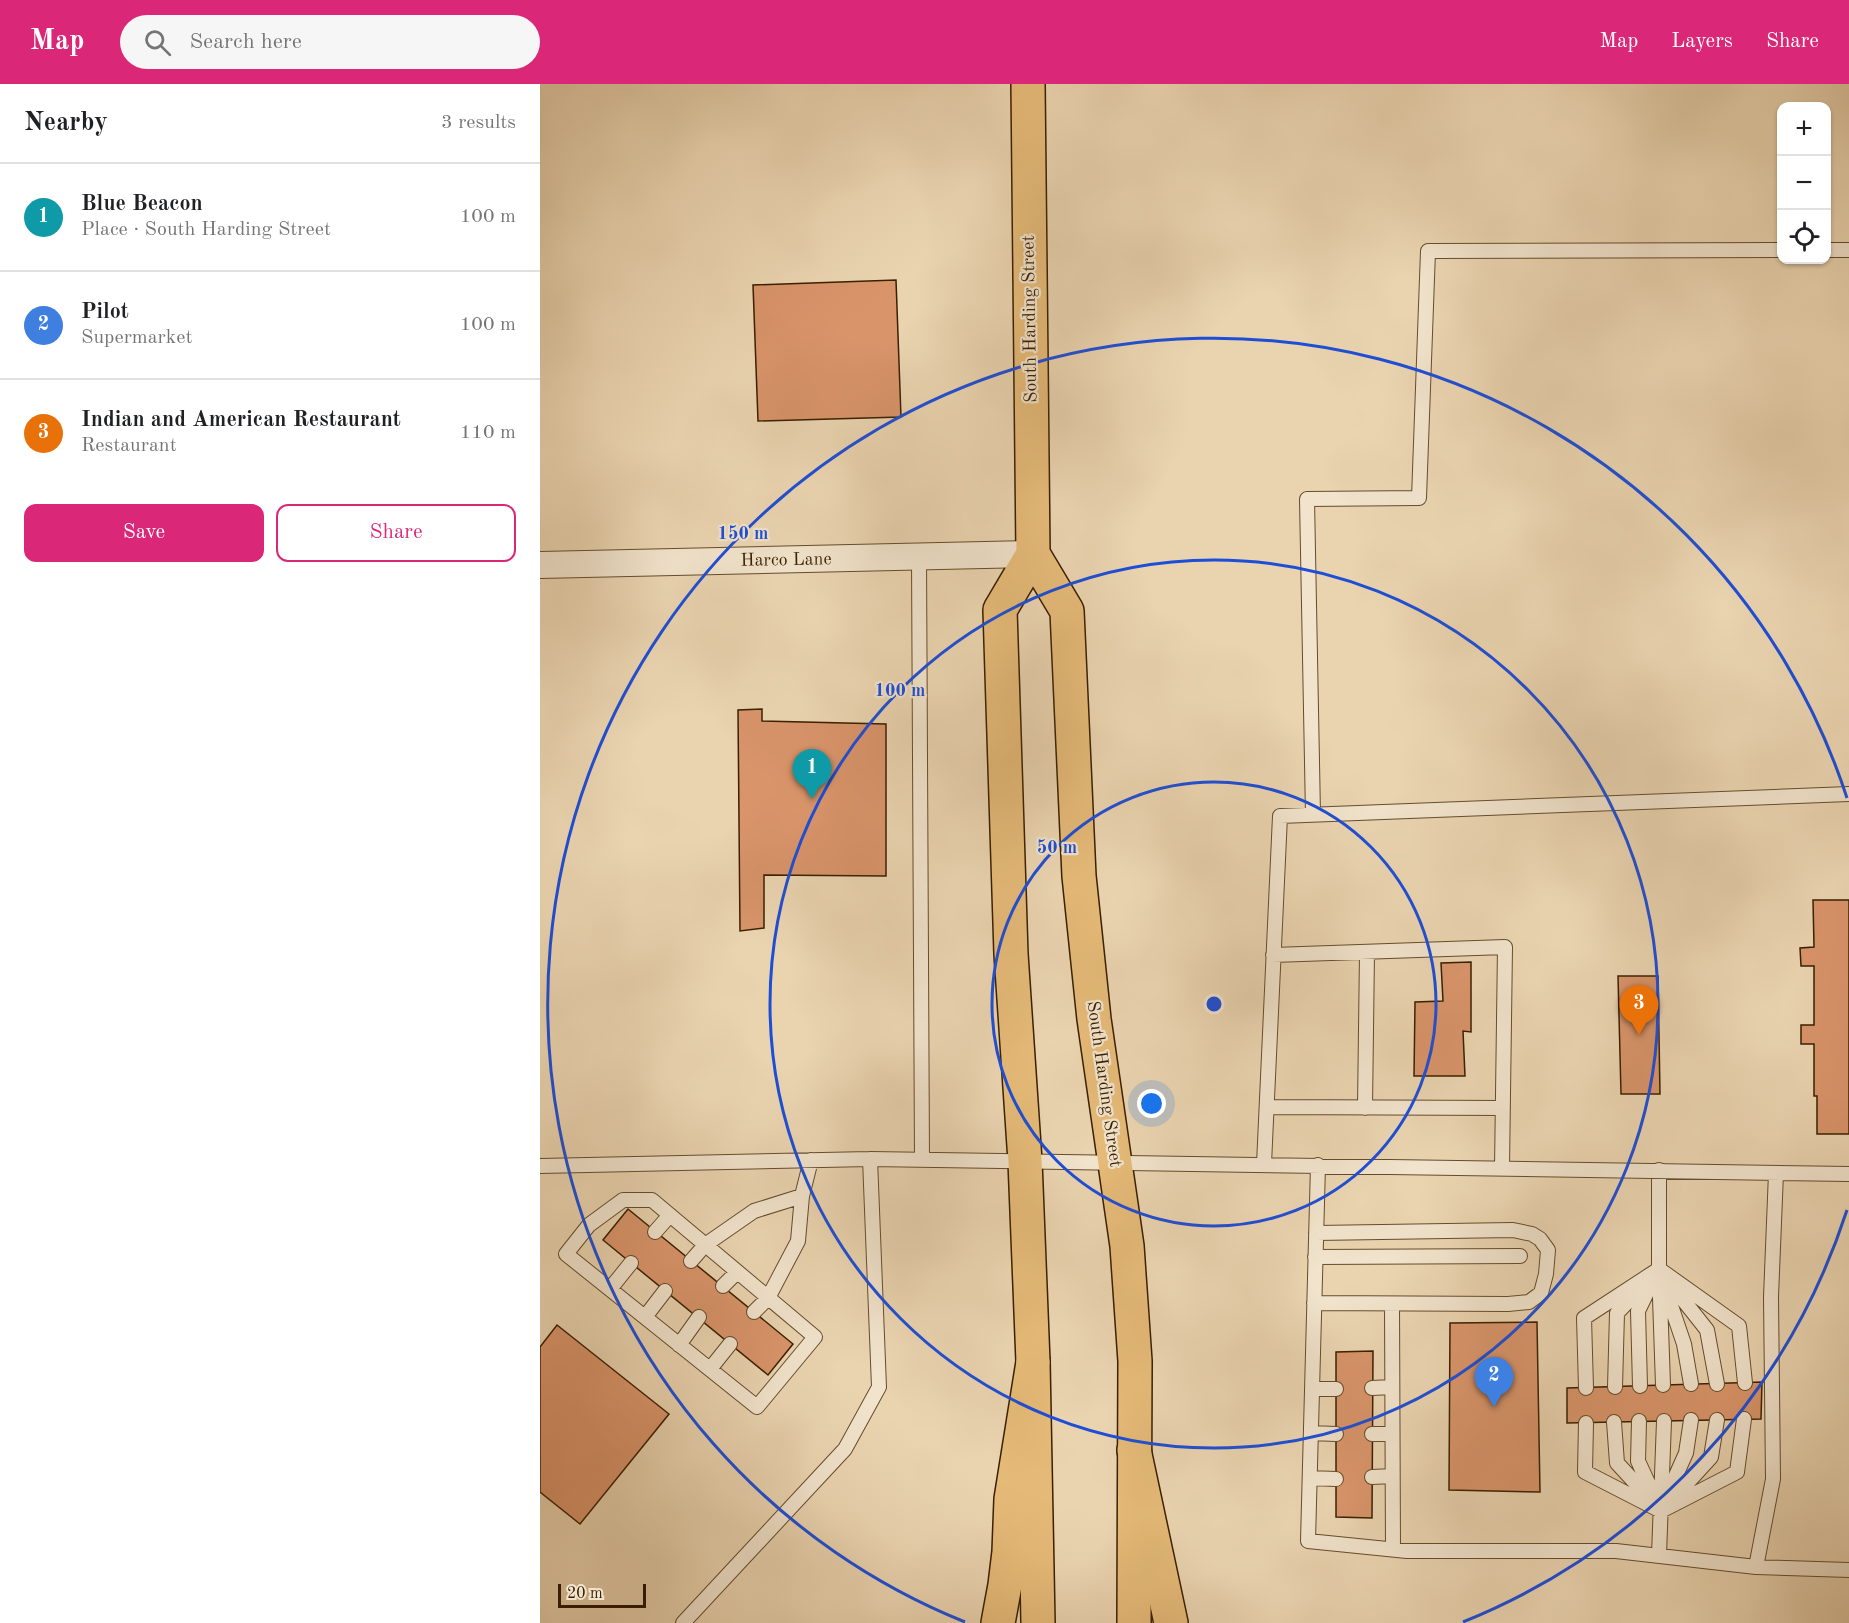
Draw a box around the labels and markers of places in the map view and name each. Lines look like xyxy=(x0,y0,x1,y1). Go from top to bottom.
pin: 1 xyxy=(792,750,832,799)
pin: 3 xyxy=(1620,986,1658,1035)
centre of rings xyxy=(1204,994,1224,1014)
pin: 2 xyxy=(1474,1358,1514,1407)

